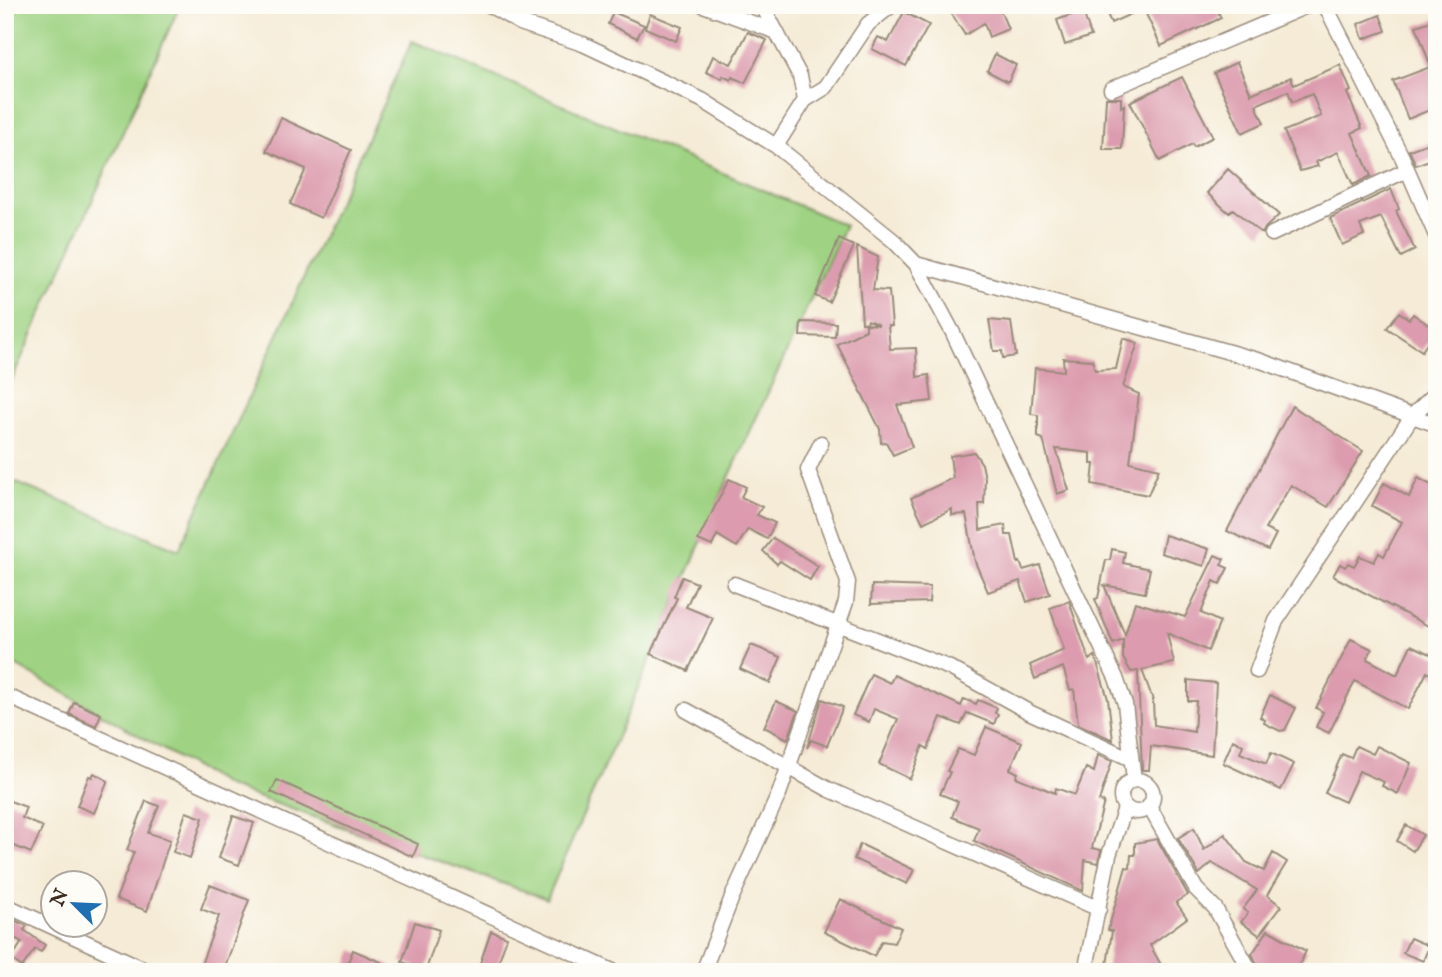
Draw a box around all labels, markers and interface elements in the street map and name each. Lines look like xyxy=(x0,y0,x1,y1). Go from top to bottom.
north arrow xyxy=(38,869,108,939)
text: N xyxy=(46,885,75,911)

